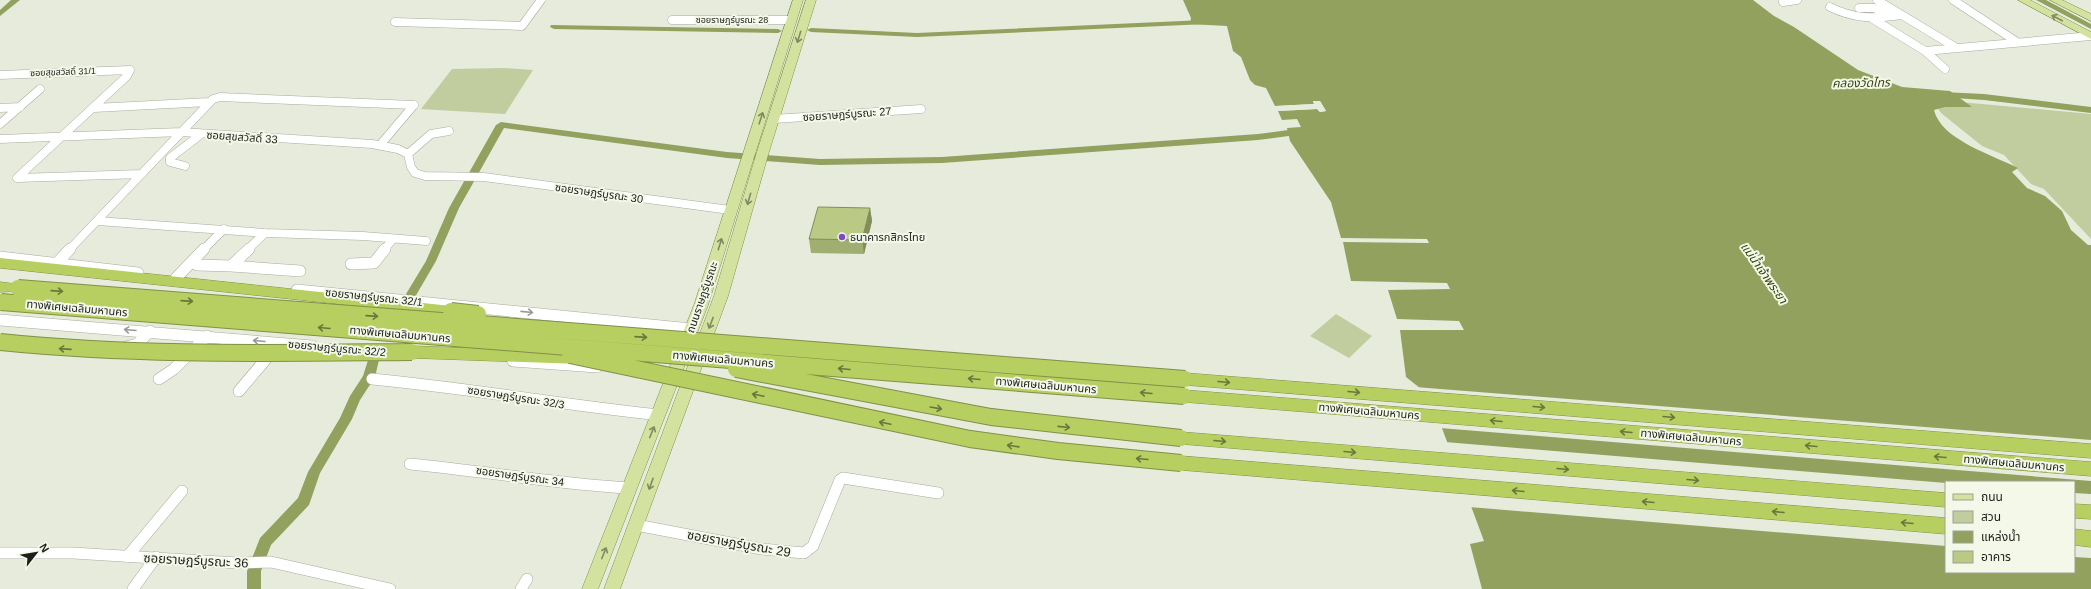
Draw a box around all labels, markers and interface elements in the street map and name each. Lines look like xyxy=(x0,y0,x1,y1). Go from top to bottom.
one-way arrow xyxy=(2051,14,2063,21)
street label: ซอยราษฎร์บูรณะ 28 xyxy=(696,15,768,26)
one-way arrow xyxy=(795,30,802,43)
street label: ซอยสุขสวัสดิ์ 31/1 xyxy=(30,65,96,78)
water label: คลองวัดไทร xyxy=(1832,75,1891,91)
street label: ซอยราษฎร์บูรณะ 27 xyxy=(802,105,892,124)
one-way arrow xyxy=(758,111,765,124)
street label: ซอยสุขสวัสดิ์ 33 xyxy=(206,128,278,146)
street label: ซอยราษฎร์บูรณะ 30 xyxy=(554,181,644,206)
one-way arrow xyxy=(745,192,752,205)
place label: ธนาคารกสิกรไทย xyxy=(850,231,925,243)
marker: ธนาคารกสิกรไทย xyxy=(837,232,847,242)
one-way arrow xyxy=(716,238,724,250)
water label: แม่น้ำเจ้าพระยา xyxy=(1738,239,1792,307)
street label: ถนนราษฎร์บูรณะ xyxy=(684,259,721,335)
street label: ซอยราษฎร์บูรณะ 32/1 xyxy=(325,286,423,309)
one-way arrow xyxy=(50,288,63,295)
street label: ทางพิเศษเฉลิมมหานคร xyxy=(26,298,128,318)
one-way arrow xyxy=(180,298,193,305)
one-way arrow xyxy=(520,309,533,316)
one-way arrow xyxy=(365,312,378,319)
one-way arrow xyxy=(707,316,715,328)
one-way arrow xyxy=(318,324,331,331)
street label: ทางพิเศษเฉลิมมหานคร xyxy=(349,324,451,344)
one-way arrow xyxy=(124,326,137,333)
one-way arrow xyxy=(634,333,647,340)
one-way arrow xyxy=(253,337,266,345)
street label: ซอยราษฎร์บูรณะ 32/2 xyxy=(288,338,386,359)
one-way arrow xyxy=(59,346,72,353)
street label: ทางพิเศษเฉลิมมหานคร xyxy=(672,349,774,369)
one-way arrow xyxy=(838,365,851,373)
street label: ทางพิเศษเฉลิมมหานคร xyxy=(995,375,1097,395)
one-way arrow xyxy=(968,376,981,383)
one-way arrow xyxy=(1217,379,1230,386)
street label: ซอยราษฎร์บูรณะ 32/3 xyxy=(466,383,565,412)
one-way arrow xyxy=(1140,389,1153,396)
one-way arrow xyxy=(1347,389,1360,396)
one-way arrow xyxy=(752,391,765,399)
street label: ทางพิเศษเฉลิมมหานคร xyxy=(1318,401,1420,421)
one-way arrow xyxy=(1532,403,1545,410)
one-way arrow xyxy=(929,404,942,412)
one-way arrow xyxy=(1662,414,1675,421)
one-way arrow xyxy=(879,418,892,426)
one-way arrow xyxy=(1490,418,1503,425)
one-way arrow xyxy=(1057,423,1070,430)
one-way arrow xyxy=(649,426,657,438)
street label: ทางพิเศษเฉลิมมหานคร xyxy=(1640,427,1742,447)
one-way arrow xyxy=(1619,428,1632,435)
one-way arrow xyxy=(1213,437,1226,445)
one-way arrow xyxy=(1007,442,1020,450)
one-way arrow xyxy=(1805,443,1818,450)
one-way arrow xyxy=(1343,448,1356,455)
one-way arrow xyxy=(1934,453,1947,460)
street label: ทางพิเศษเฉลิมมหานคร xyxy=(1963,453,2065,473)
one-way arrow xyxy=(1136,455,1149,463)
street label: ซอยราษฎร์บูรณะ 34 xyxy=(475,464,565,489)
one-way arrow xyxy=(1556,465,1569,473)
one-way arrow xyxy=(1686,476,1699,483)
one-way arrow xyxy=(646,477,654,489)
legend xyxy=(1945,481,2075,573)
one-way arrow xyxy=(1512,487,1525,494)
text: ถนน xyxy=(1981,490,2003,504)
one-way arrow xyxy=(1642,498,1655,505)
one-way arrow xyxy=(1772,509,1785,516)
text: สวน xyxy=(1981,510,2001,524)
one-way arrow xyxy=(1901,520,1914,527)
street label: ซอยราษฎร์บูรณะ 29 xyxy=(686,527,792,560)
text: แหล่งน้ำ xyxy=(1981,528,2020,544)
north arrow xyxy=(16,533,56,573)
text: N xyxy=(37,541,52,554)
one-way arrow xyxy=(601,547,608,559)
street label: ซอยราษฎร์บูรณะ 36 xyxy=(143,550,249,571)
text: อาคาร xyxy=(1981,550,2011,564)

